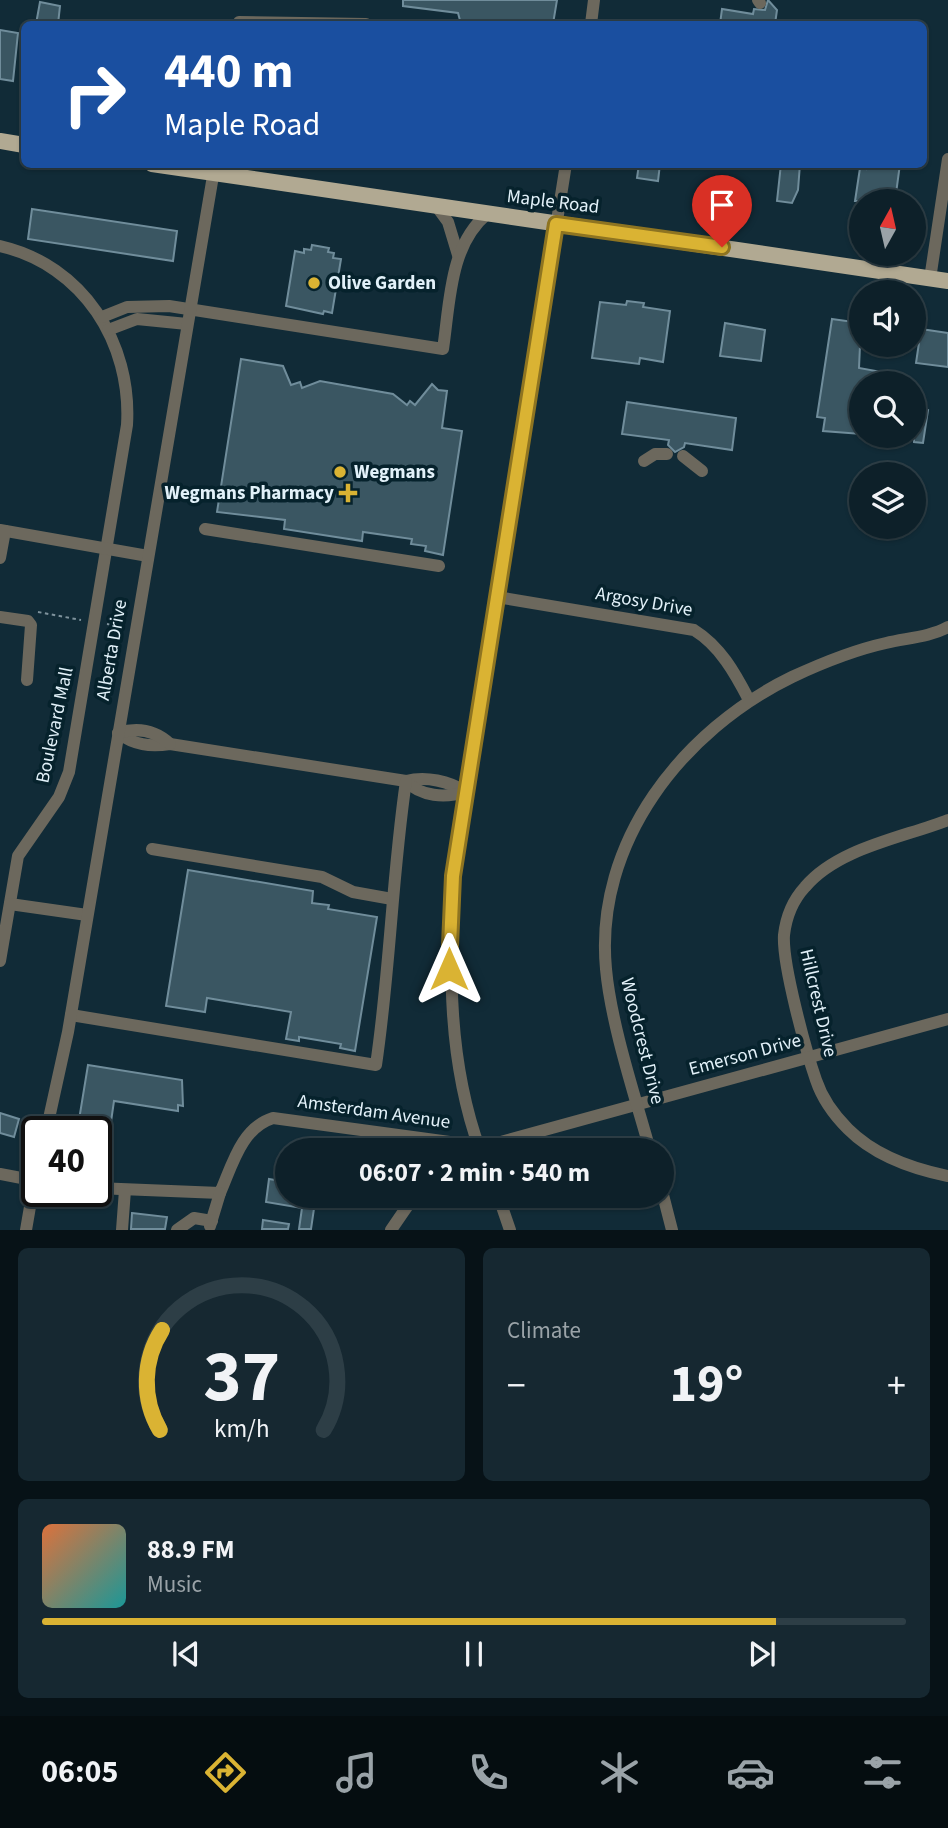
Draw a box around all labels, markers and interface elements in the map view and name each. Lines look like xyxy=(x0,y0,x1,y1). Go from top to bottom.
text: 440 m xyxy=(164,37,293,107)
icon: right xyxy=(49,49,140,140)
text: Maple Road xyxy=(164,102,320,148)
pin xyxy=(692,175,752,247)
street label: Maple Road xyxy=(505,183,601,221)
icon: arrive xyxy=(703,186,741,224)
north arrow xyxy=(849,189,926,266)
map controls xyxy=(849,189,926,539)
place label: Olive Garden xyxy=(328,270,436,297)
marker: Olive Garden xyxy=(306,275,322,291)
button: sound xyxy=(849,280,926,357)
button: search xyxy=(849,371,926,448)
place label: Wegmans xyxy=(354,459,435,486)
button: layers xyxy=(849,462,926,539)
marker: Wegmans xyxy=(332,464,348,480)
place label: Wegmans Pharmacy xyxy=(165,480,334,507)
marker: Wegmans Pharmacy xyxy=(340,485,356,501)
street label: Argosy Drive xyxy=(593,580,695,624)
street label: Alberta Drive xyxy=(90,597,134,703)
street label: Boulevard Mall xyxy=(30,664,81,786)
position arrow xyxy=(412,932,486,1006)
street label: Hillcrest Drive xyxy=(792,946,844,1060)
street label: Woodcrest Drive xyxy=(613,975,671,1107)
street label: Emerson Drive xyxy=(686,1027,804,1083)
street label: Amsterdam Avenue xyxy=(296,1088,452,1136)
speed limit sign: 40 xyxy=(21,1116,112,1207)
text: 06:07 · 2 min · 540 m xyxy=(359,1154,590,1191)
text: Climate xyxy=(507,1314,581,1347)
text: 37 xyxy=(203,1326,280,1430)
text: 19° xyxy=(670,1348,743,1422)
text: − xyxy=(507,1359,526,1413)
text: + xyxy=(887,1359,906,1413)
text: km/h xyxy=(214,1411,269,1447)
text: 88.9 FM xyxy=(147,1531,235,1568)
text: Music xyxy=(147,1568,202,1601)
icon: previous xyxy=(167,1635,205,1673)
icon: pause xyxy=(455,1635,493,1673)
icon: next xyxy=(743,1635,781,1673)
icon: directions xyxy=(201,1748,250,1797)
icon: music xyxy=(332,1748,381,1797)
icon: phone xyxy=(464,1748,513,1797)
icon: climate xyxy=(595,1748,644,1797)
icon: car xyxy=(726,1748,775,1797)
icon: filters xyxy=(858,1748,907,1797)
text: 06:05 xyxy=(41,1749,118,1795)

